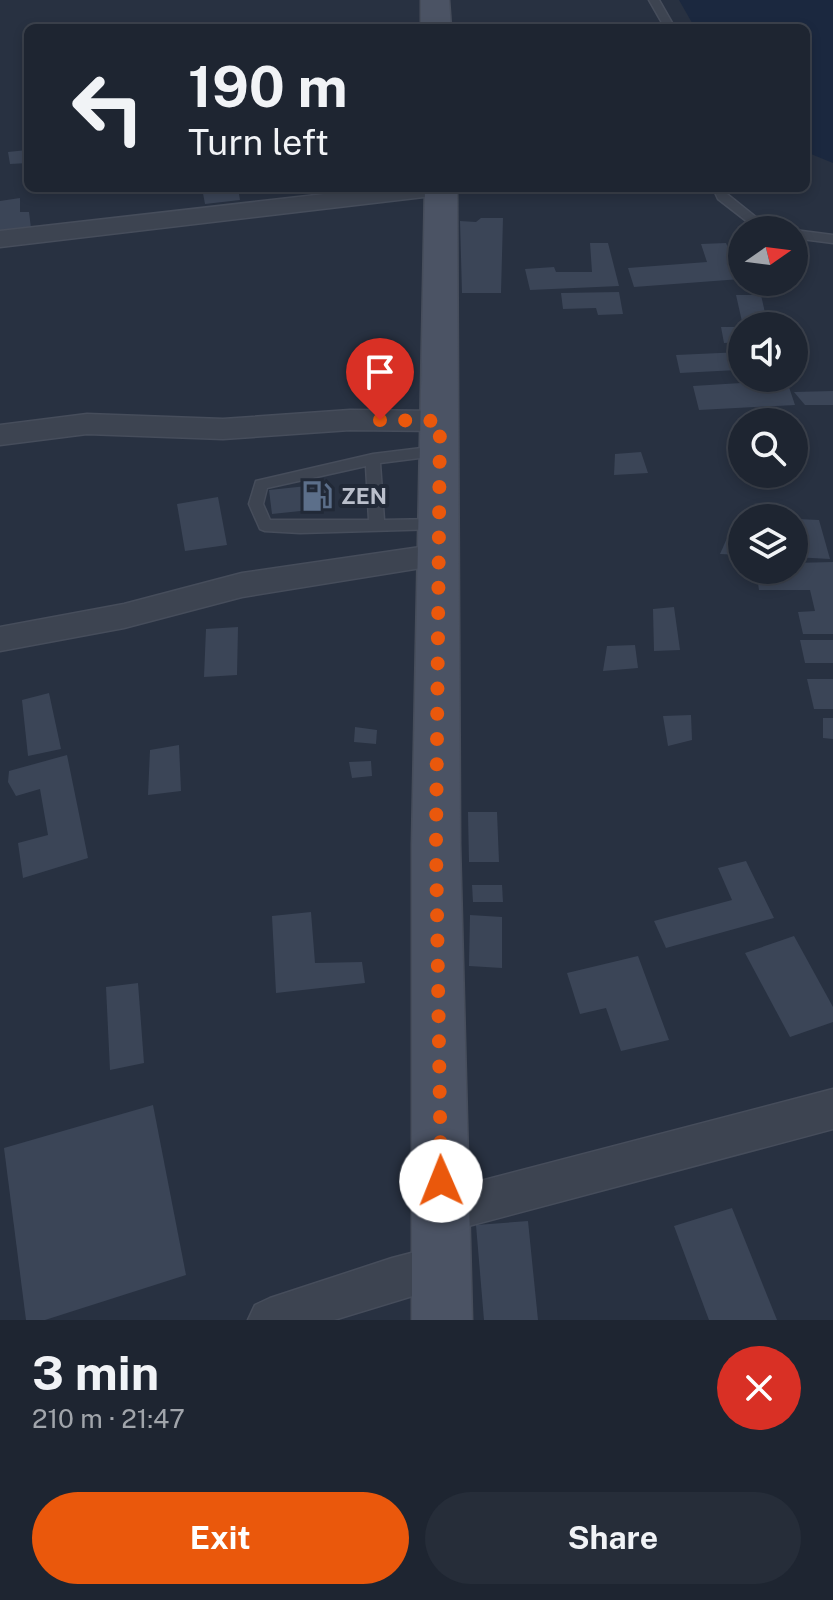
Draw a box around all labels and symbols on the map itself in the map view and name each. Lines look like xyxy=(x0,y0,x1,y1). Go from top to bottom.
north arrow xyxy=(728,216,808,296)
pin xyxy=(346,338,414,420)
fuel station icon: ZEN xyxy=(300,479,334,513)
place label: ZEN xyxy=(341,483,387,509)
position arrow xyxy=(399,1139,483,1223)

